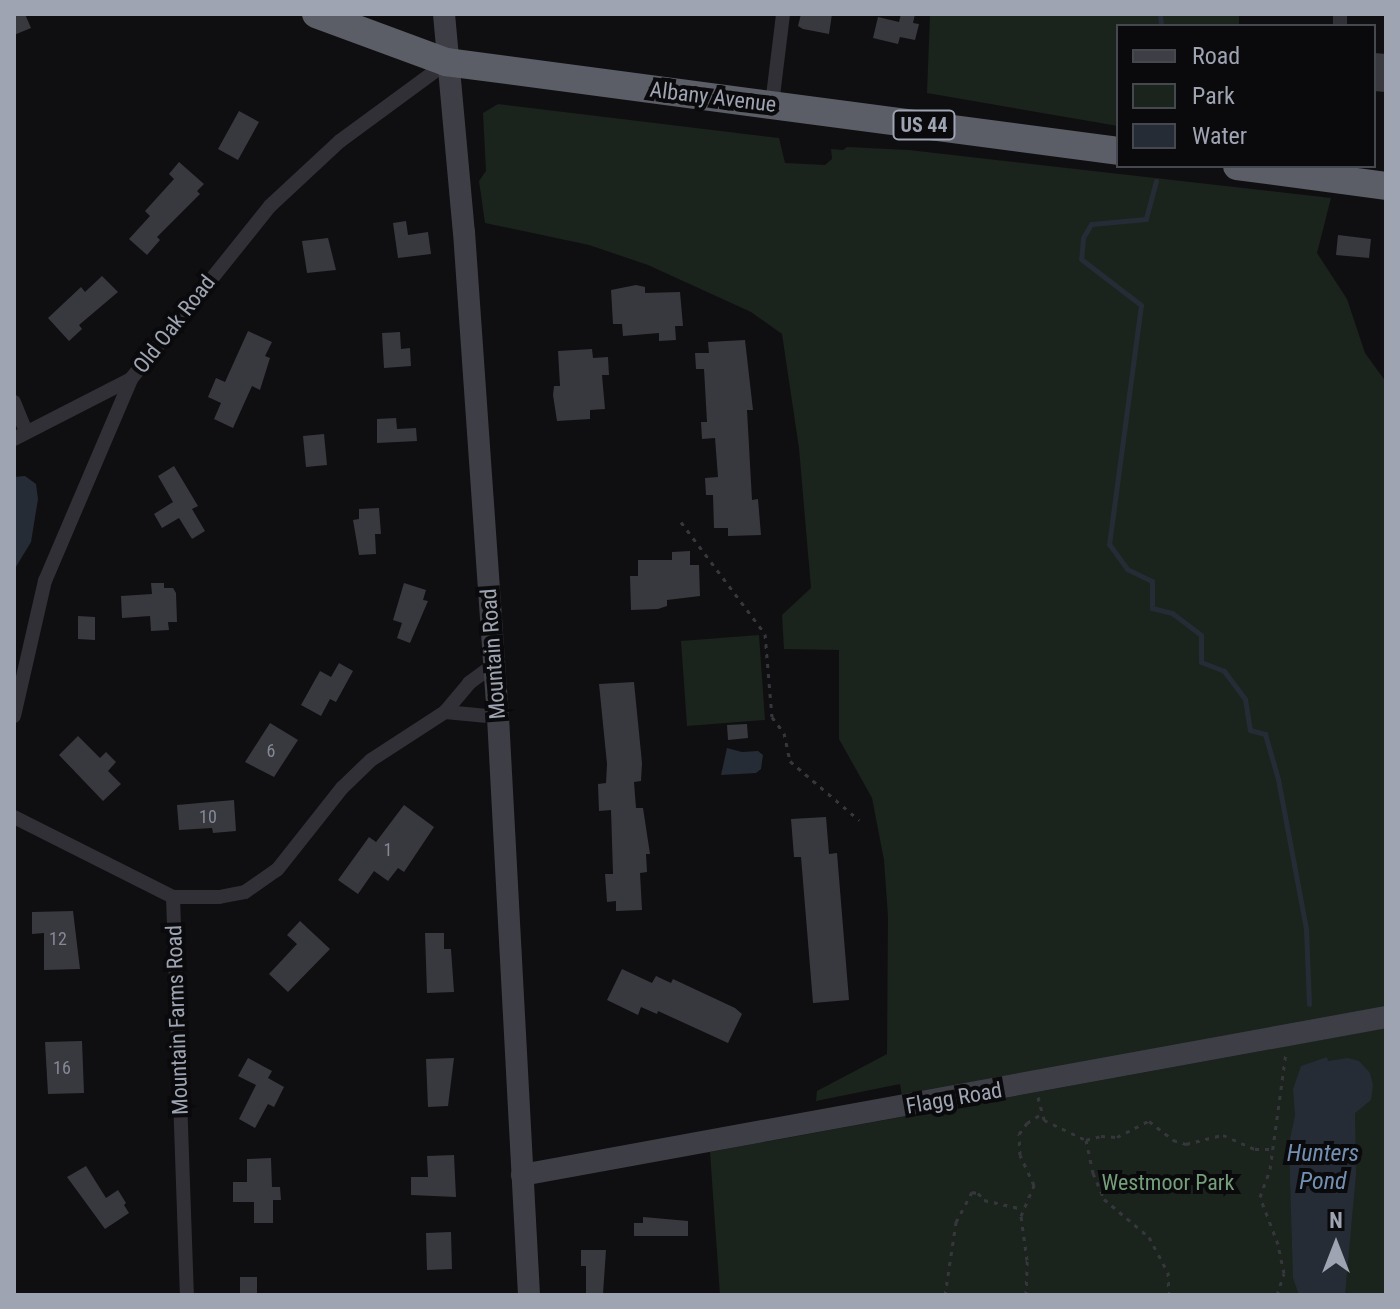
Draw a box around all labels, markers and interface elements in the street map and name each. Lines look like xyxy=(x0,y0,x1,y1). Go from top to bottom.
legend xyxy=(1116,24,1376,168)
text: Road xyxy=(1192,42,1240,70)
street label: Albany Avenue xyxy=(648,76,778,118)
text: Park xyxy=(1192,82,1235,110)
road number: US 44 xyxy=(892,109,956,141)
text: Water xyxy=(1192,122,1247,150)
street label: Old Oak Road xyxy=(128,270,220,378)
street label: Mountain Road xyxy=(475,588,511,720)
house number: 6 xyxy=(267,740,275,762)
house number: 10 xyxy=(199,806,217,828)
house number: 1 xyxy=(384,839,392,861)
street label: Mountain Farms Road xyxy=(160,925,194,1115)
house number: 12 xyxy=(49,928,67,950)
house number: 16 xyxy=(53,1057,71,1079)
street label: Flagg Road xyxy=(904,1077,1004,1119)
water label: Hunters Pond xyxy=(1287,1140,1359,1196)
park label: Westmoor Park xyxy=(1102,1170,1234,1196)
north arrow xyxy=(1296,1205,1376,1285)
text: N xyxy=(1329,1208,1343,1233)

